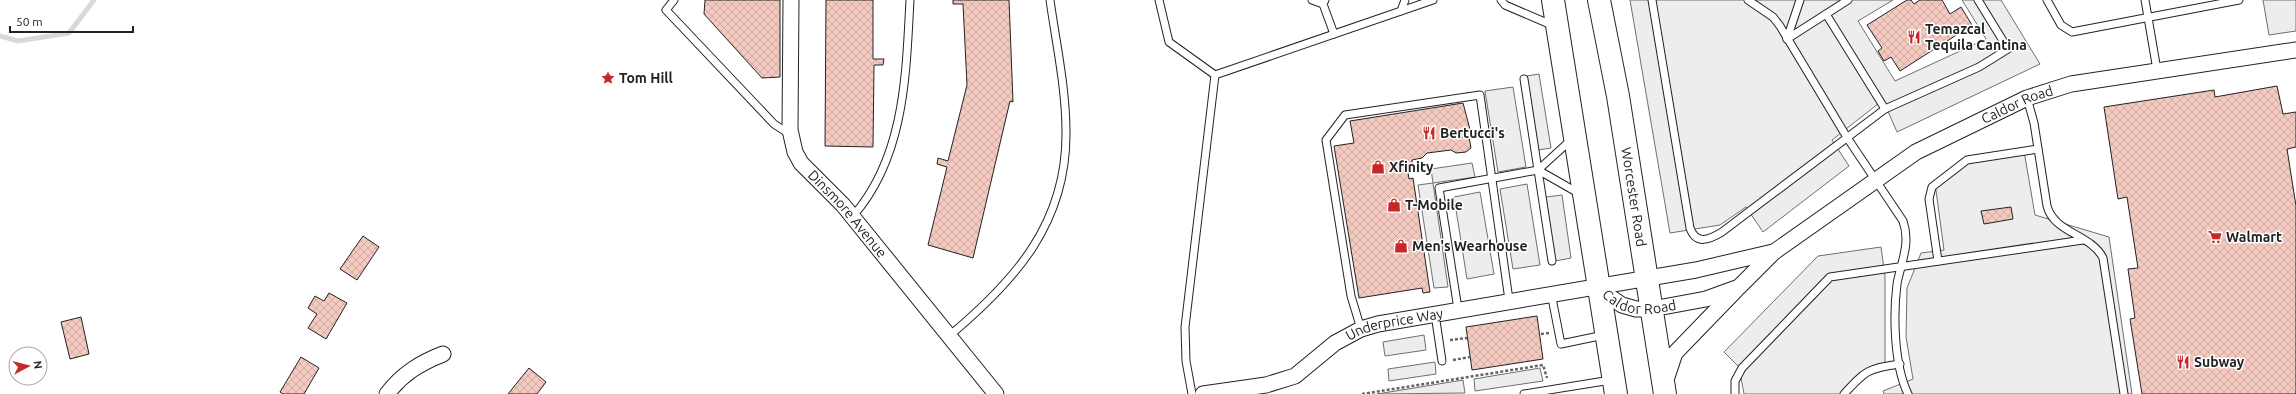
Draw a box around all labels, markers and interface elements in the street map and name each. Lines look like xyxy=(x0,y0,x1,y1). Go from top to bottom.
scale bar xyxy=(10,8,133,34)
text: 50 m xyxy=(16,15,43,28)
place label: Temazcal Tequila Cantina xyxy=(1925,21,2027,53)
restaurant icon: Temazcal Tequila Cantina xyxy=(1906,29,1922,45)
place icon: Tom Hill xyxy=(600,70,616,86)
place label: Tom Hill xyxy=(619,70,673,86)
street label: Caldor Road xyxy=(1979,82,2055,127)
restaurant icon: Bertucci's xyxy=(1421,125,1437,141)
place label: Bertucci's xyxy=(1440,125,1505,141)
street label: Worcester Road xyxy=(1618,146,1650,248)
shop icon: Xfinity xyxy=(1370,159,1386,175)
place label: Xfinity xyxy=(1389,159,1434,175)
street label: Dinsmore Avenue xyxy=(805,167,890,261)
shop icon: T-Mobile xyxy=(1386,197,1402,213)
place label: T-Mobile xyxy=(1405,197,1463,213)
supermarket icon: Walmart xyxy=(2207,229,2223,245)
place label: Walmart xyxy=(2226,229,2282,245)
shop icon: Men's Wearhouse xyxy=(1393,238,1409,254)
place label: Men's Wearhouse xyxy=(1412,238,1528,254)
street label: Caldor Road xyxy=(1599,286,1677,317)
street label: Underprice Way xyxy=(1343,305,1444,344)
north arrow xyxy=(8,346,48,386)
restaurant icon: Subway xyxy=(2175,354,2191,370)
place label: Subway xyxy=(2194,354,2245,370)
text: N xyxy=(31,360,44,370)

